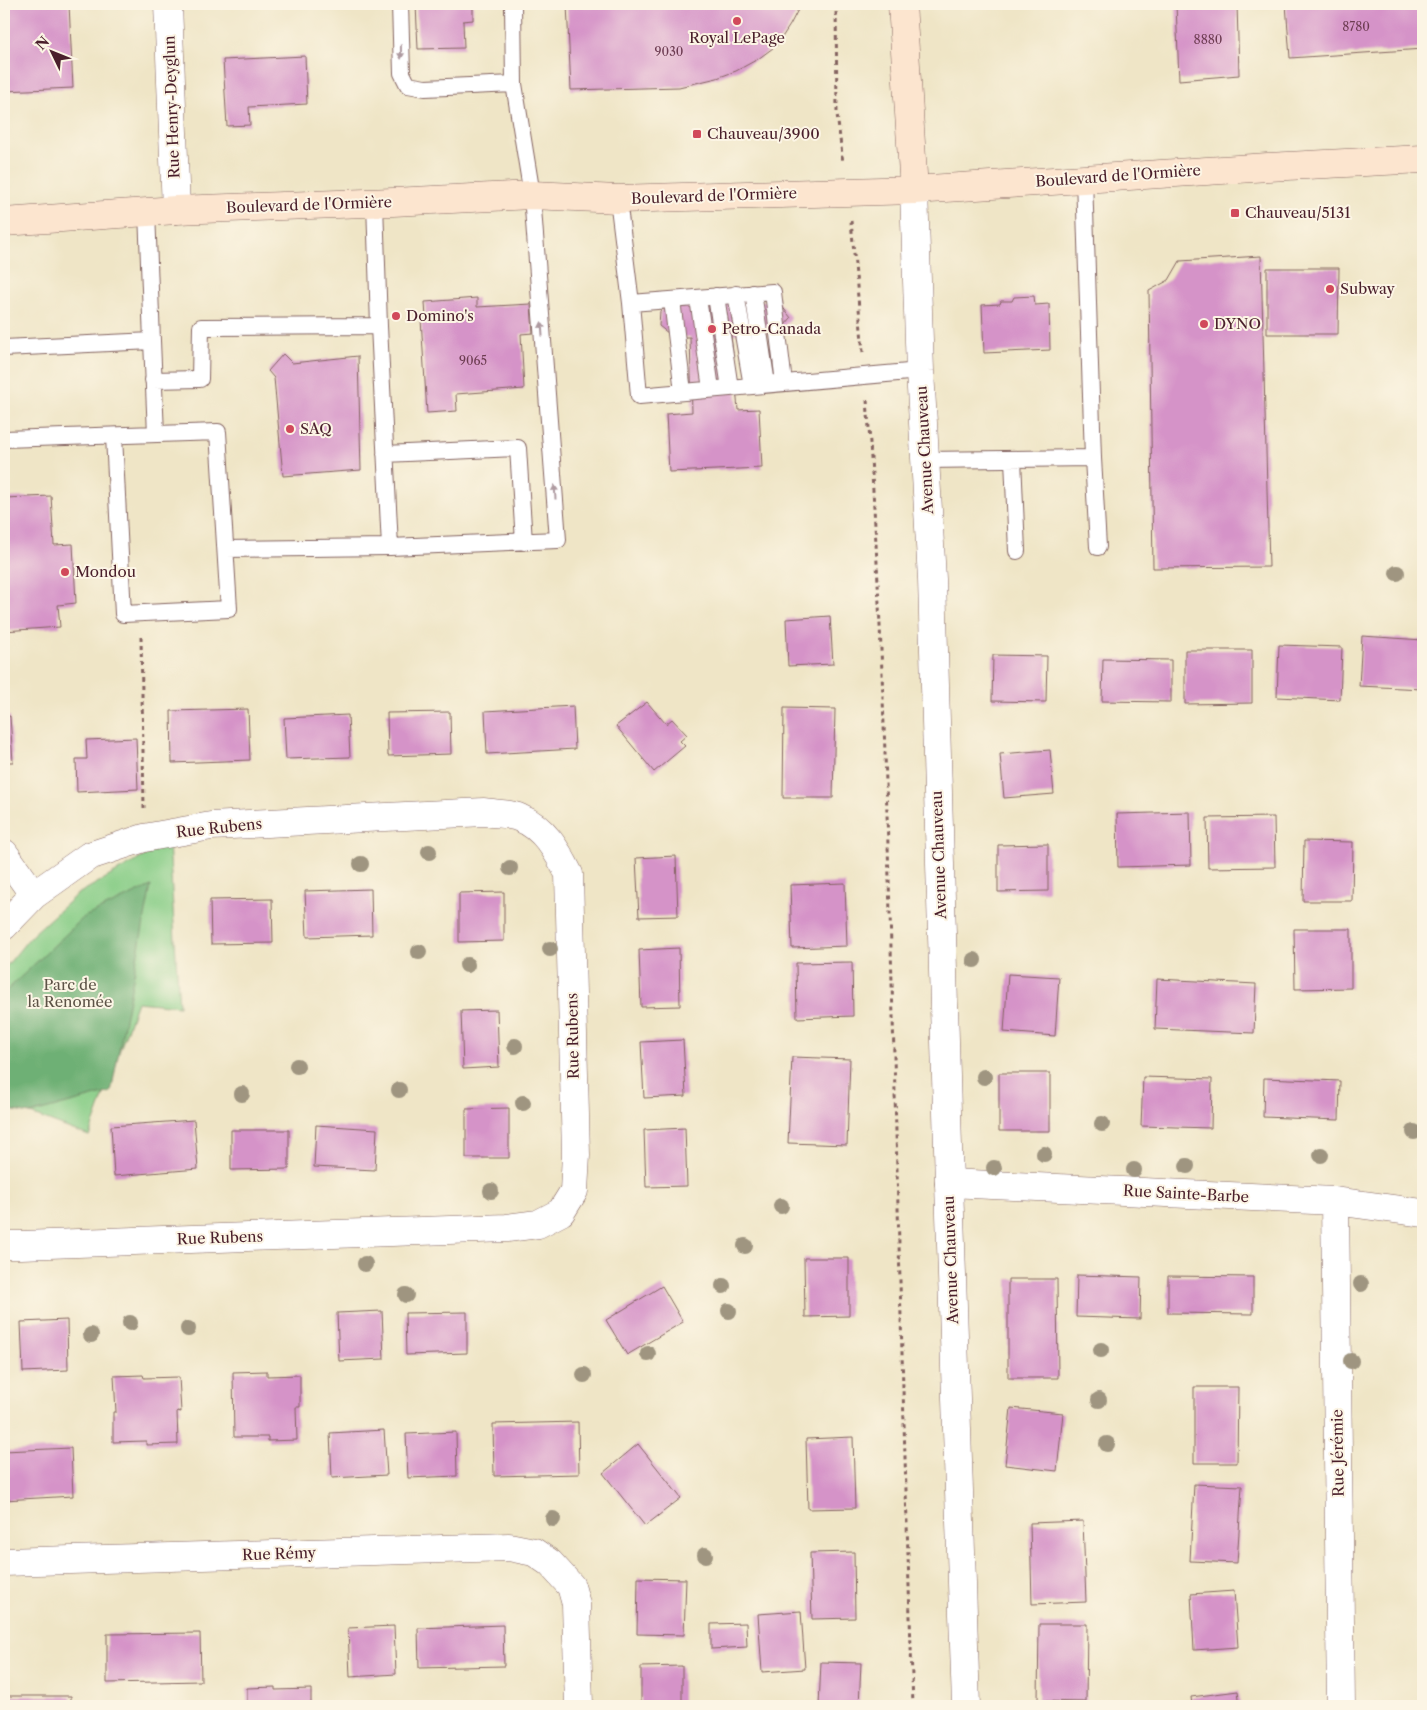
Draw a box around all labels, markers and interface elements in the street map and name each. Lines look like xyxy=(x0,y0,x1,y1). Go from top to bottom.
marker: Royal LePage xyxy=(731,15,743,27)
house number: 8780 xyxy=(1342,19,1370,34)
north arrow xyxy=(28,28,78,78)
place label: Royal LePage xyxy=(689,28,785,47)
house number: 8880 xyxy=(1194,32,1222,47)
text: N xyxy=(32,33,53,54)
street label: Rue Henry-Deyglun xyxy=(159,35,183,179)
house number: 9030 xyxy=(655,44,683,59)
one-way arrow xyxy=(398,45,406,61)
place label: Chauveau/3900 xyxy=(707,124,820,143)
marker: Chauveau/3900 xyxy=(691,128,703,140)
street label: Boulevard de l'Ormière xyxy=(1035,160,1201,191)
street label: Boulevard de l'Ormière xyxy=(631,183,797,208)
street label: Boulevard de l'Ormière xyxy=(226,192,392,217)
place label: Chauveau/5131 xyxy=(1245,203,1351,222)
marker: Chauveau/5131 xyxy=(1229,207,1241,219)
place label: Subway xyxy=(1340,279,1395,298)
marker: Subway xyxy=(1324,283,1336,295)
place label: Domino's xyxy=(406,306,474,325)
marker: Domino's xyxy=(390,310,402,322)
place label: DYNO xyxy=(1214,314,1261,333)
marker: DYNO xyxy=(1198,318,1210,330)
place label: Petro-Canada xyxy=(722,319,821,338)
one-way arrow xyxy=(538,321,546,337)
marker: Petro-Canada xyxy=(706,323,718,335)
house number: 9065 xyxy=(459,353,487,368)
street label: Avenue Chauveau xyxy=(912,385,937,516)
place label: SAQ xyxy=(300,419,332,438)
marker: SAQ xyxy=(284,423,296,435)
one-way arrow xyxy=(550,483,558,499)
place label: Mondou xyxy=(75,562,136,581)
marker: Mondou xyxy=(59,566,71,578)
street label: Avenue Chauveau xyxy=(927,790,950,921)
street label: Rue Rubens xyxy=(175,814,263,841)
park label: Parc de la Renomée xyxy=(28,975,112,1011)
street label: Rue Rubens xyxy=(562,993,583,1079)
street label: Rue Sainte-Barbe xyxy=(1123,1181,1249,1206)
street label: Avenue Chauveau xyxy=(939,1195,962,1326)
street label: Rue Rubens xyxy=(177,1227,263,1248)
street label: Rue Jérémie xyxy=(1327,1409,1348,1497)
street label: Rue Rémy xyxy=(242,1543,317,1564)

